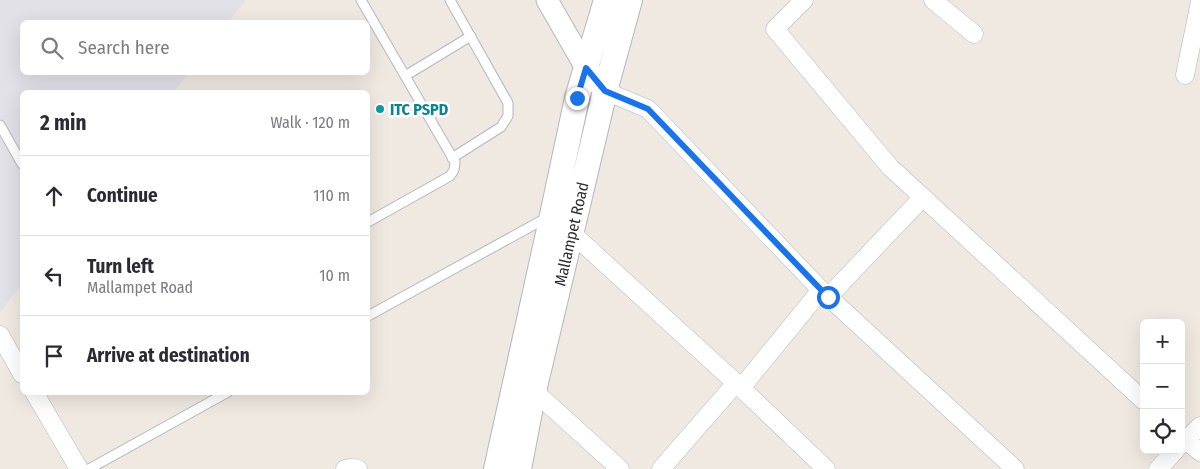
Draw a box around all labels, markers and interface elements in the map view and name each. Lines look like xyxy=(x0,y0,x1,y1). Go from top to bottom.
search box xyxy=(20,20,370,75)
icon: search xyxy=(38,34,66,62)
text: Search here xyxy=(78,36,170,59)
route end xyxy=(566,87,589,110)
place label: ITC PSPD xyxy=(390,100,449,119)
marker: ITC PSPD xyxy=(374,103,386,115)
text: 2 min xyxy=(40,110,87,136)
text: Walk · 120 m xyxy=(271,113,350,132)
street label: Mallampet Road xyxy=(550,180,593,288)
icon: ahead xyxy=(40,182,68,210)
text: Continue xyxy=(87,184,158,207)
text: 110 m xyxy=(313,186,350,205)
text: Turn left xyxy=(87,255,154,278)
icon: left xyxy=(40,262,68,290)
text: 10 m xyxy=(319,266,350,285)
text: Mallampet Road xyxy=(87,278,193,297)
route start xyxy=(817,286,840,309)
map controls xyxy=(1140,319,1185,454)
button: + xyxy=(1140,319,1185,364)
icon: arrive xyxy=(40,342,68,370)
text: Arrive at destination xyxy=(87,344,250,367)
button: − xyxy=(1140,364,1185,409)
button: locate xyxy=(1140,409,1185,454)

